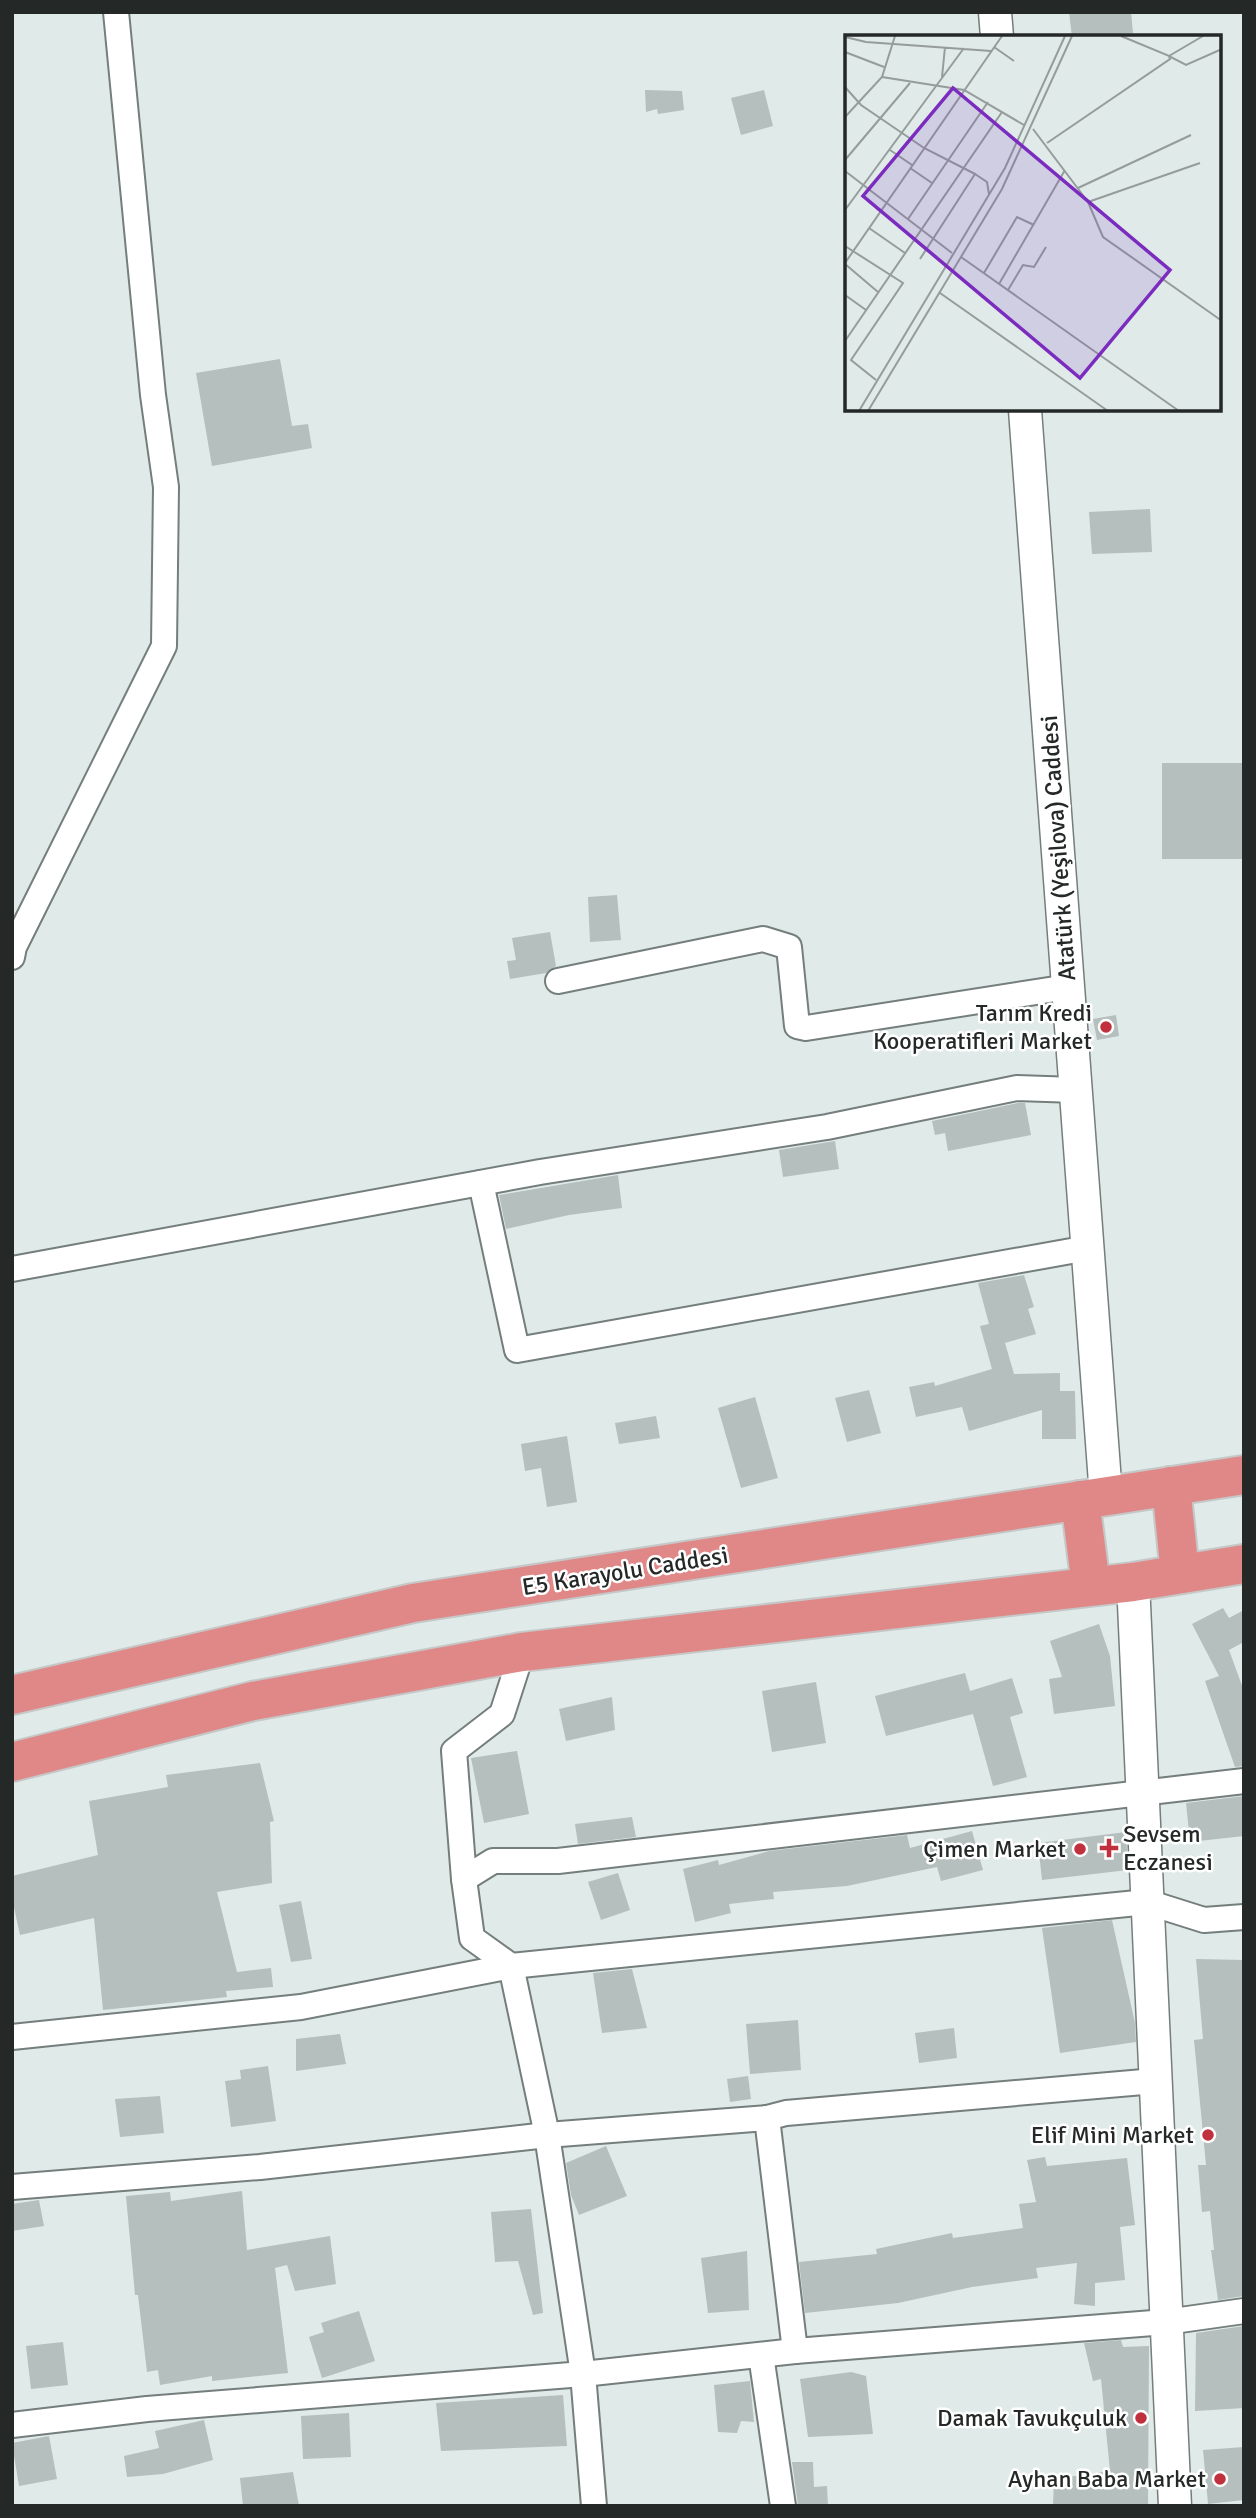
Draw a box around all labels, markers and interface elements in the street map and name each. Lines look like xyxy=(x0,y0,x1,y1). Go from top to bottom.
inset map xyxy=(845,35,1221,411)
street label: Atatürk (Yeşilova) Caddesi xyxy=(1034,714,1082,982)
place label: Tarım Kredi Kooperatifleri Market xyxy=(873,998,1092,1056)
marker: Tarım Kredi Kooperatifleri Market xyxy=(1098,1019,1114,1035)
street label: E5 Karayolu Caddesi xyxy=(520,1540,730,1602)
place label: Sevsem Eczanesi xyxy=(1123,1819,1213,1877)
place label: Çimen Market xyxy=(923,1834,1066,1864)
marker: Sevsem Eczanesi xyxy=(1101,1840,1117,1856)
marker: Çimen Market xyxy=(1072,1841,1088,1857)
place label: Elif Mini Market xyxy=(1031,2120,1194,2150)
marker: Elif Mini Market xyxy=(1200,2127,1216,2143)
place label: Damak Tavukçuluk xyxy=(937,2403,1127,2433)
marker: Damak Tavukçuluk xyxy=(1133,2410,1149,2426)
place label: Ayhan Baba Market xyxy=(1008,2464,1206,2494)
marker: Ayhan Baba Market xyxy=(1212,2471,1228,2487)

